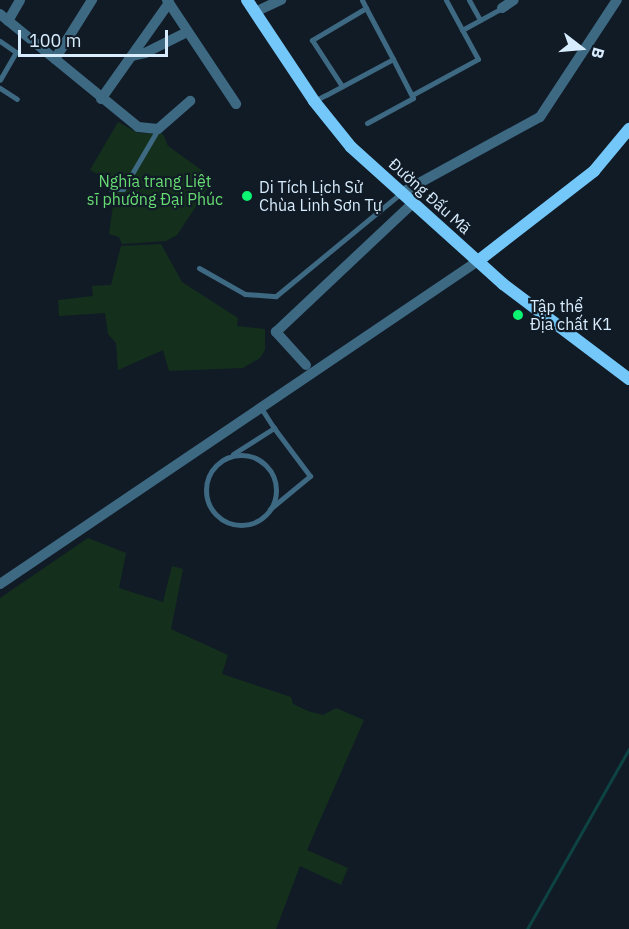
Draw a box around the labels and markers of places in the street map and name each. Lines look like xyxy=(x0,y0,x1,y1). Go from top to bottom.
place label: Di Tích Lịch Sử Chùa Linh Sơn Tự xyxy=(259,177,382,215)
marker: Di Tích Lịch Sử Chùa Linh Sơn Tự xyxy=(240,189,254,203)
place label: Tập thể Địa chất K1 xyxy=(530,296,612,334)
marker: Tập thể Địa chất K1 xyxy=(511,308,525,322)

